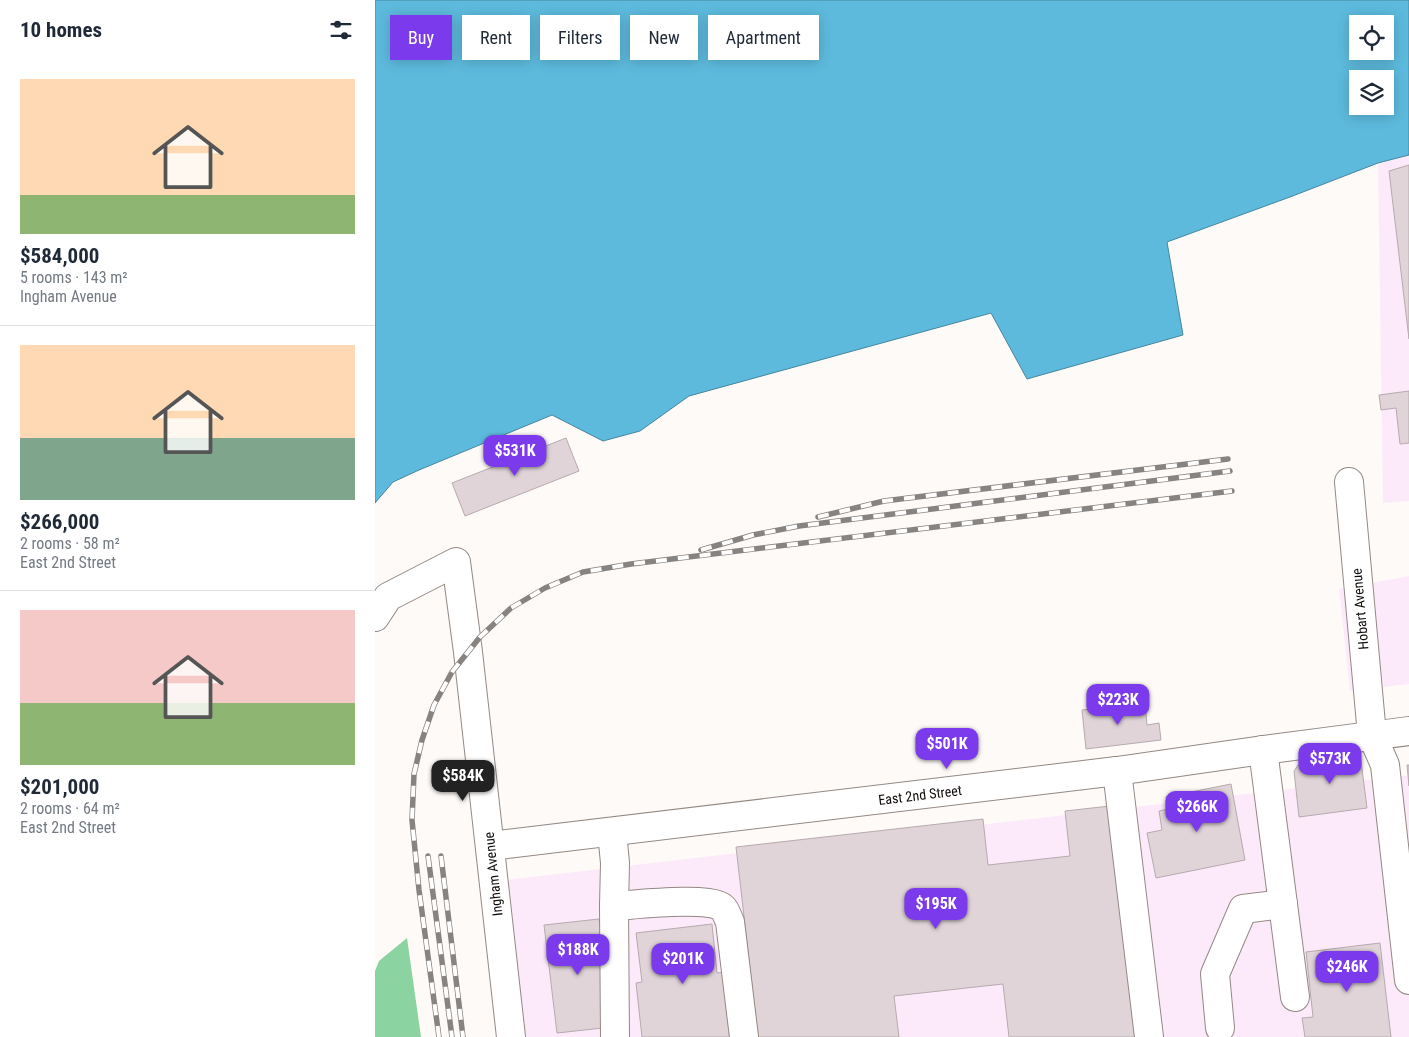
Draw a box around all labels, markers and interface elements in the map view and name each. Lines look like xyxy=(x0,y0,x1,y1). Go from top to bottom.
chip: Buy xyxy=(390,15,452,60)
chip: Rent xyxy=(462,15,530,60)
chip: Filters xyxy=(540,15,620,60)
chip: New xyxy=(630,15,698,60)
chip: Apartment xyxy=(708,15,819,60)
map controls xyxy=(1349,15,1394,115)
button: locate xyxy=(1349,15,1394,60)
icon: filters xyxy=(327,16,355,44)
text: 10 homes xyxy=(20,18,102,42)
button: layers xyxy=(1349,70,1394,115)
icon: home xyxy=(143,112,233,202)
text: $584,000 xyxy=(20,244,99,268)
text: 5 rooms · 143 m² xyxy=(20,268,128,287)
text: Ingham Avenue xyxy=(20,287,117,306)
icon: home xyxy=(143,377,233,467)
pin: $531K xyxy=(480,434,550,477)
text: $531K xyxy=(494,441,536,460)
text: $266,000 xyxy=(20,510,99,534)
text: 2 rooms · 58 m² xyxy=(20,534,120,553)
text: East 2nd Street xyxy=(20,553,116,572)
street label: Hobart Avenue xyxy=(1348,567,1372,650)
icon: home xyxy=(143,642,233,732)
pin: $223K xyxy=(1083,684,1153,726)
text: $223K xyxy=(1097,690,1139,709)
pin: $501K xyxy=(912,728,982,770)
text: $501K xyxy=(926,734,968,753)
pin: $573K xyxy=(1295,742,1365,785)
text: $573K xyxy=(1309,749,1351,768)
pin: $584K xyxy=(428,760,498,802)
text: $584K xyxy=(442,766,484,785)
text: $201,000 xyxy=(20,775,99,799)
street label: East 2nd Street xyxy=(877,782,963,808)
pin: $266K xyxy=(1162,790,1232,833)
text: $266K xyxy=(1176,797,1218,816)
text: 2 rooms · 64 m² xyxy=(20,799,120,818)
text: East 2nd Street xyxy=(20,818,116,837)
street label: Ingham Avenue xyxy=(481,831,505,917)
pin: $195K xyxy=(901,888,971,930)
text: $195K xyxy=(915,894,957,913)
pin: $188K xyxy=(543,934,613,976)
text: $188K xyxy=(557,940,599,959)
pin: $201K xyxy=(648,942,718,985)
text: $201K xyxy=(662,949,704,968)
pin: $246K xyxy=(1312,950,1382,993)
text: $246K xyxy=(1326,957,1368,976)

